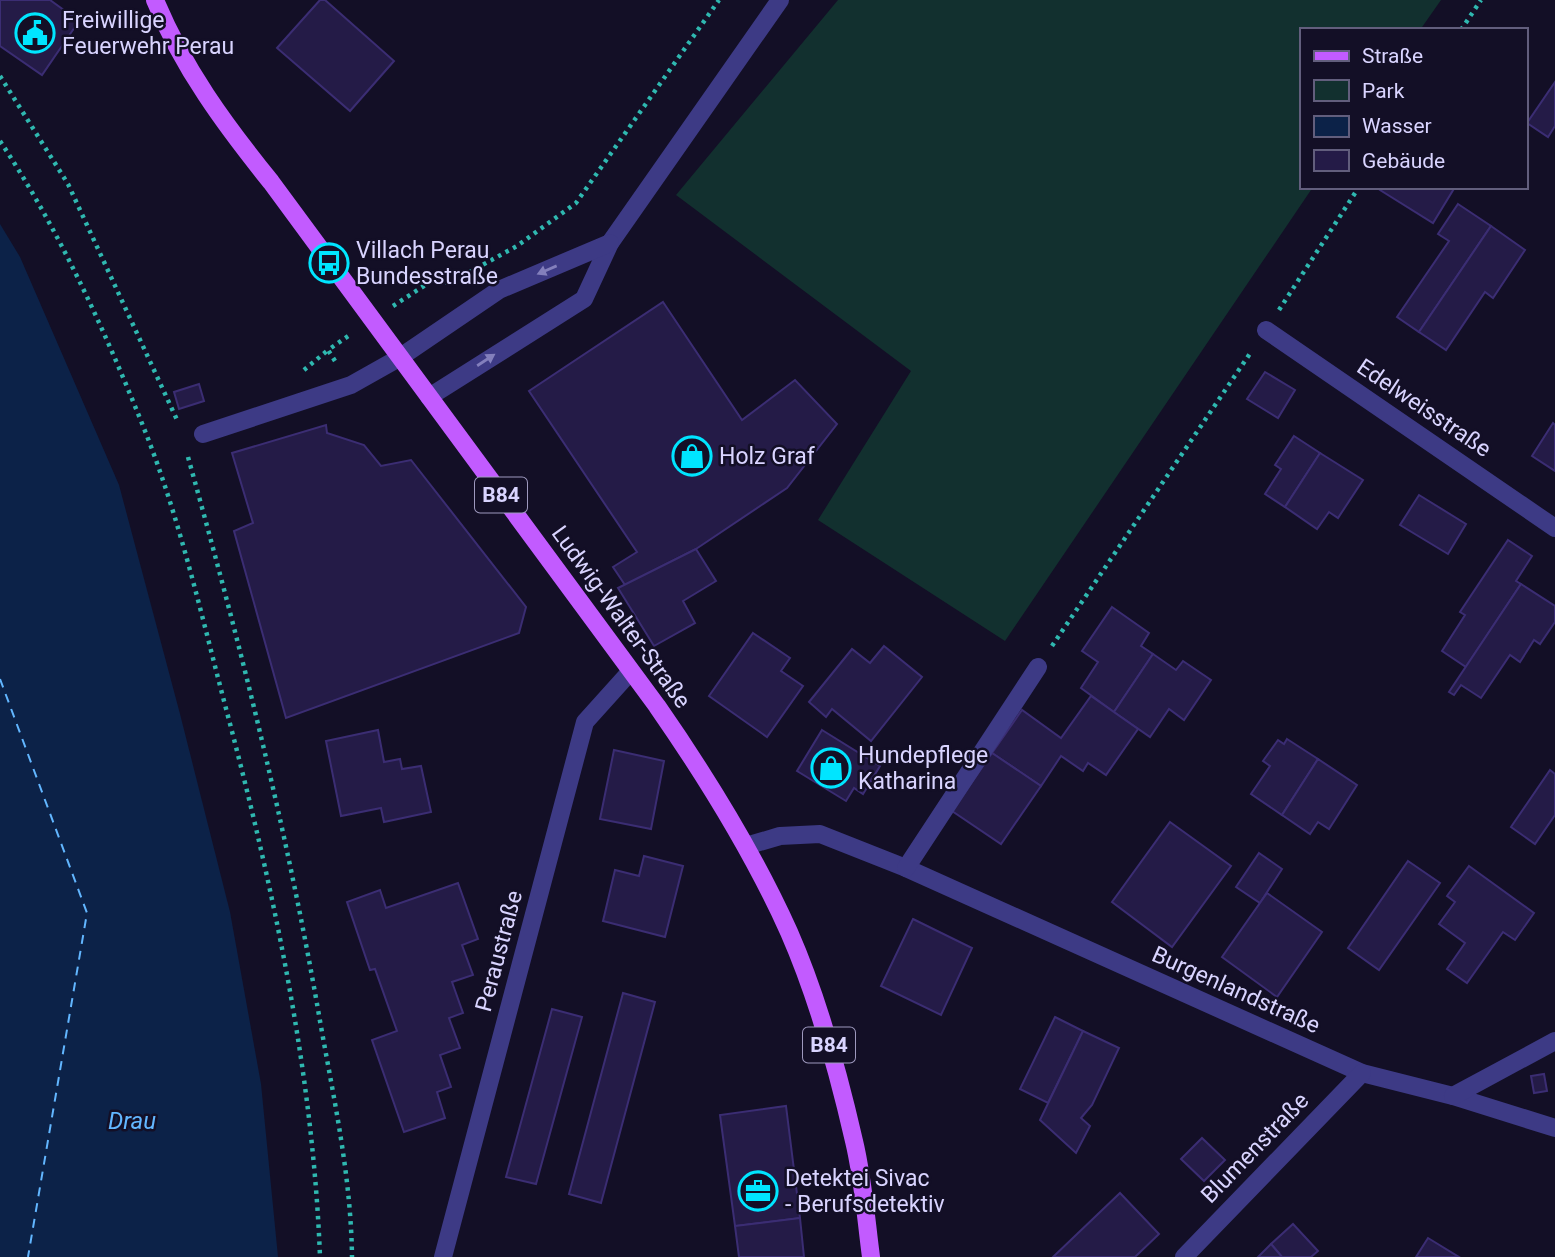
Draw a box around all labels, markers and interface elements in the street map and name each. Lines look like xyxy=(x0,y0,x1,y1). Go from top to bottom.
place label: Freiwillige Feuerwehr Perau xyxy=(62,7,234,60)
public building icon: Freiwillige Feuerwehr Perau xyxy=(14,12,56,54)
legend xyxy=(1300,28,1527,189)
text: Straße xyxy=(1362,44,1423,68)
text: Park xyxy=(1362,79,1405,103)
text: Wasser xyxy=(1362,114,1432,138)
text: Gebäude xyxy=(1362,149,1445,173)
place label: Villach Perau Bundesstraße xyxy=(356,237,498,290)
bus stop icon: Villach Perau Bundesstraße xyxy=(308,242,350,284)
one-way arrow xyxy=(537,264,558,275)
one-way arrow xyxy=(476,353,495,366)
street label: Edelweisstraße xyxy=(1352,353,1496,463)
shop icon: Holz Graf xyxy=(671,435,713,477)
place label: Holz Graf xyxy=(719,443,816,470)
road number: B84 xyxy=(475,477,527,512)
street label: Ludwig-Walter-Straße xyxy=(546,521,696,713)
place label: Hundepflege Katharina xyxy=(858,742,988,795)
shop icon: Hundepflege Katharina xyxy=(810,747,852,789)
street label: Peraustraße xyxy=(470,888,528,1014)
street label: Burgenlandstraße xyxy=(1148,941,1324,1039)
road number: B84 xyxy=(803,1028,855,1062)
street label: Blumenstraße xyxy=(1196,1087,1314,1209)
water label: Drau xyxy=(108,1107,156,1135)
place label: Detektei Sivac - Berufsdetektiv xyxy=(785,1165,945,1218)
office icon: Detektei Sivac - Berufsdetektiv xyxy=(737,1170,779,1212)

